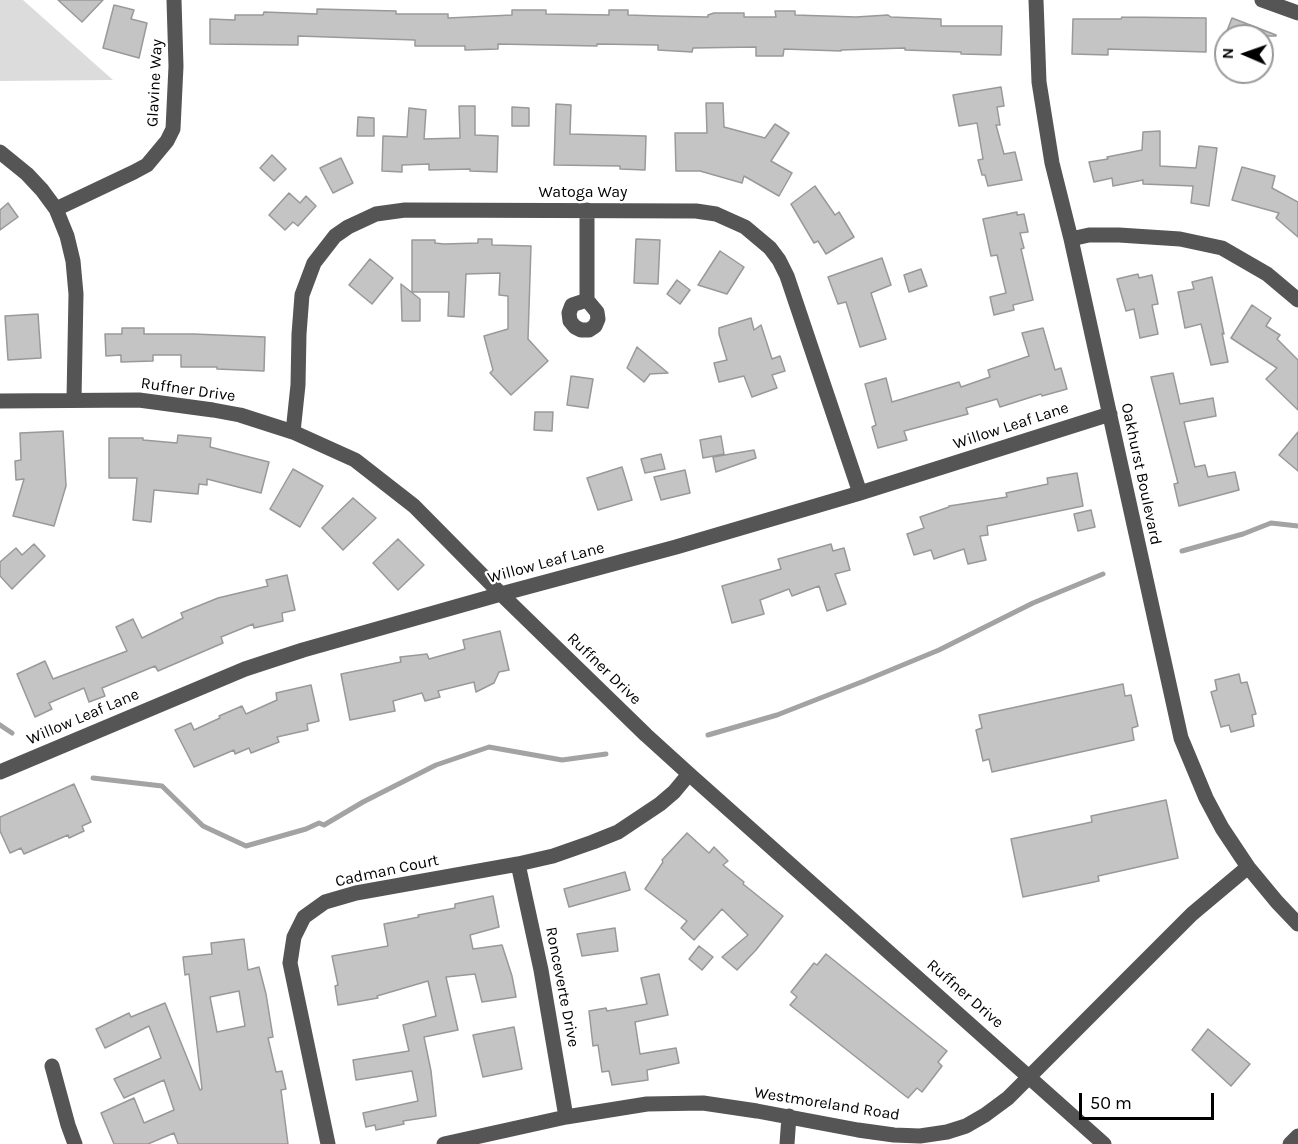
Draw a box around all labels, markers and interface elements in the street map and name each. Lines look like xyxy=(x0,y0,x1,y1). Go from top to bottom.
north arrow xyxy=(1214,24,1274,84)
street label: Glavine Way xyxy=(143,38,167,128)
text: N xyxy=(1218,47,1237,60)
street label: Watoga Way xyxy=(538,182,628,202)
street label: Ruffner Drive xyxy=(139,374,237,406)
street label: Willow Leaf Lane xyxy=(951,398,1071,454)
street label: Oakhurst Boulevard xyxy=(1117,401,1165,547)
street label: Willow Leaf Lane xyxy=(486,538,606,588)
street label: Ruffner Drive xyxy=(563,629,645,709)
street label: Willow Leaf Lane xyxy=(24,685,142,749)
street label: Cadman Court xyxy=(333,851,441,891)
street label: Ronceverte Drive xyxy=(541,925,583,1049)
street label: Ruffner Drive xyxy=(923,956,1007,1032)
scale bar xyxy=(1082,1081,1217,1119)
street label: Westmoreland Road xyxy=(753,1083,901,1125)
text: 50 m xyxy=(1090,1092,1132,1114)

